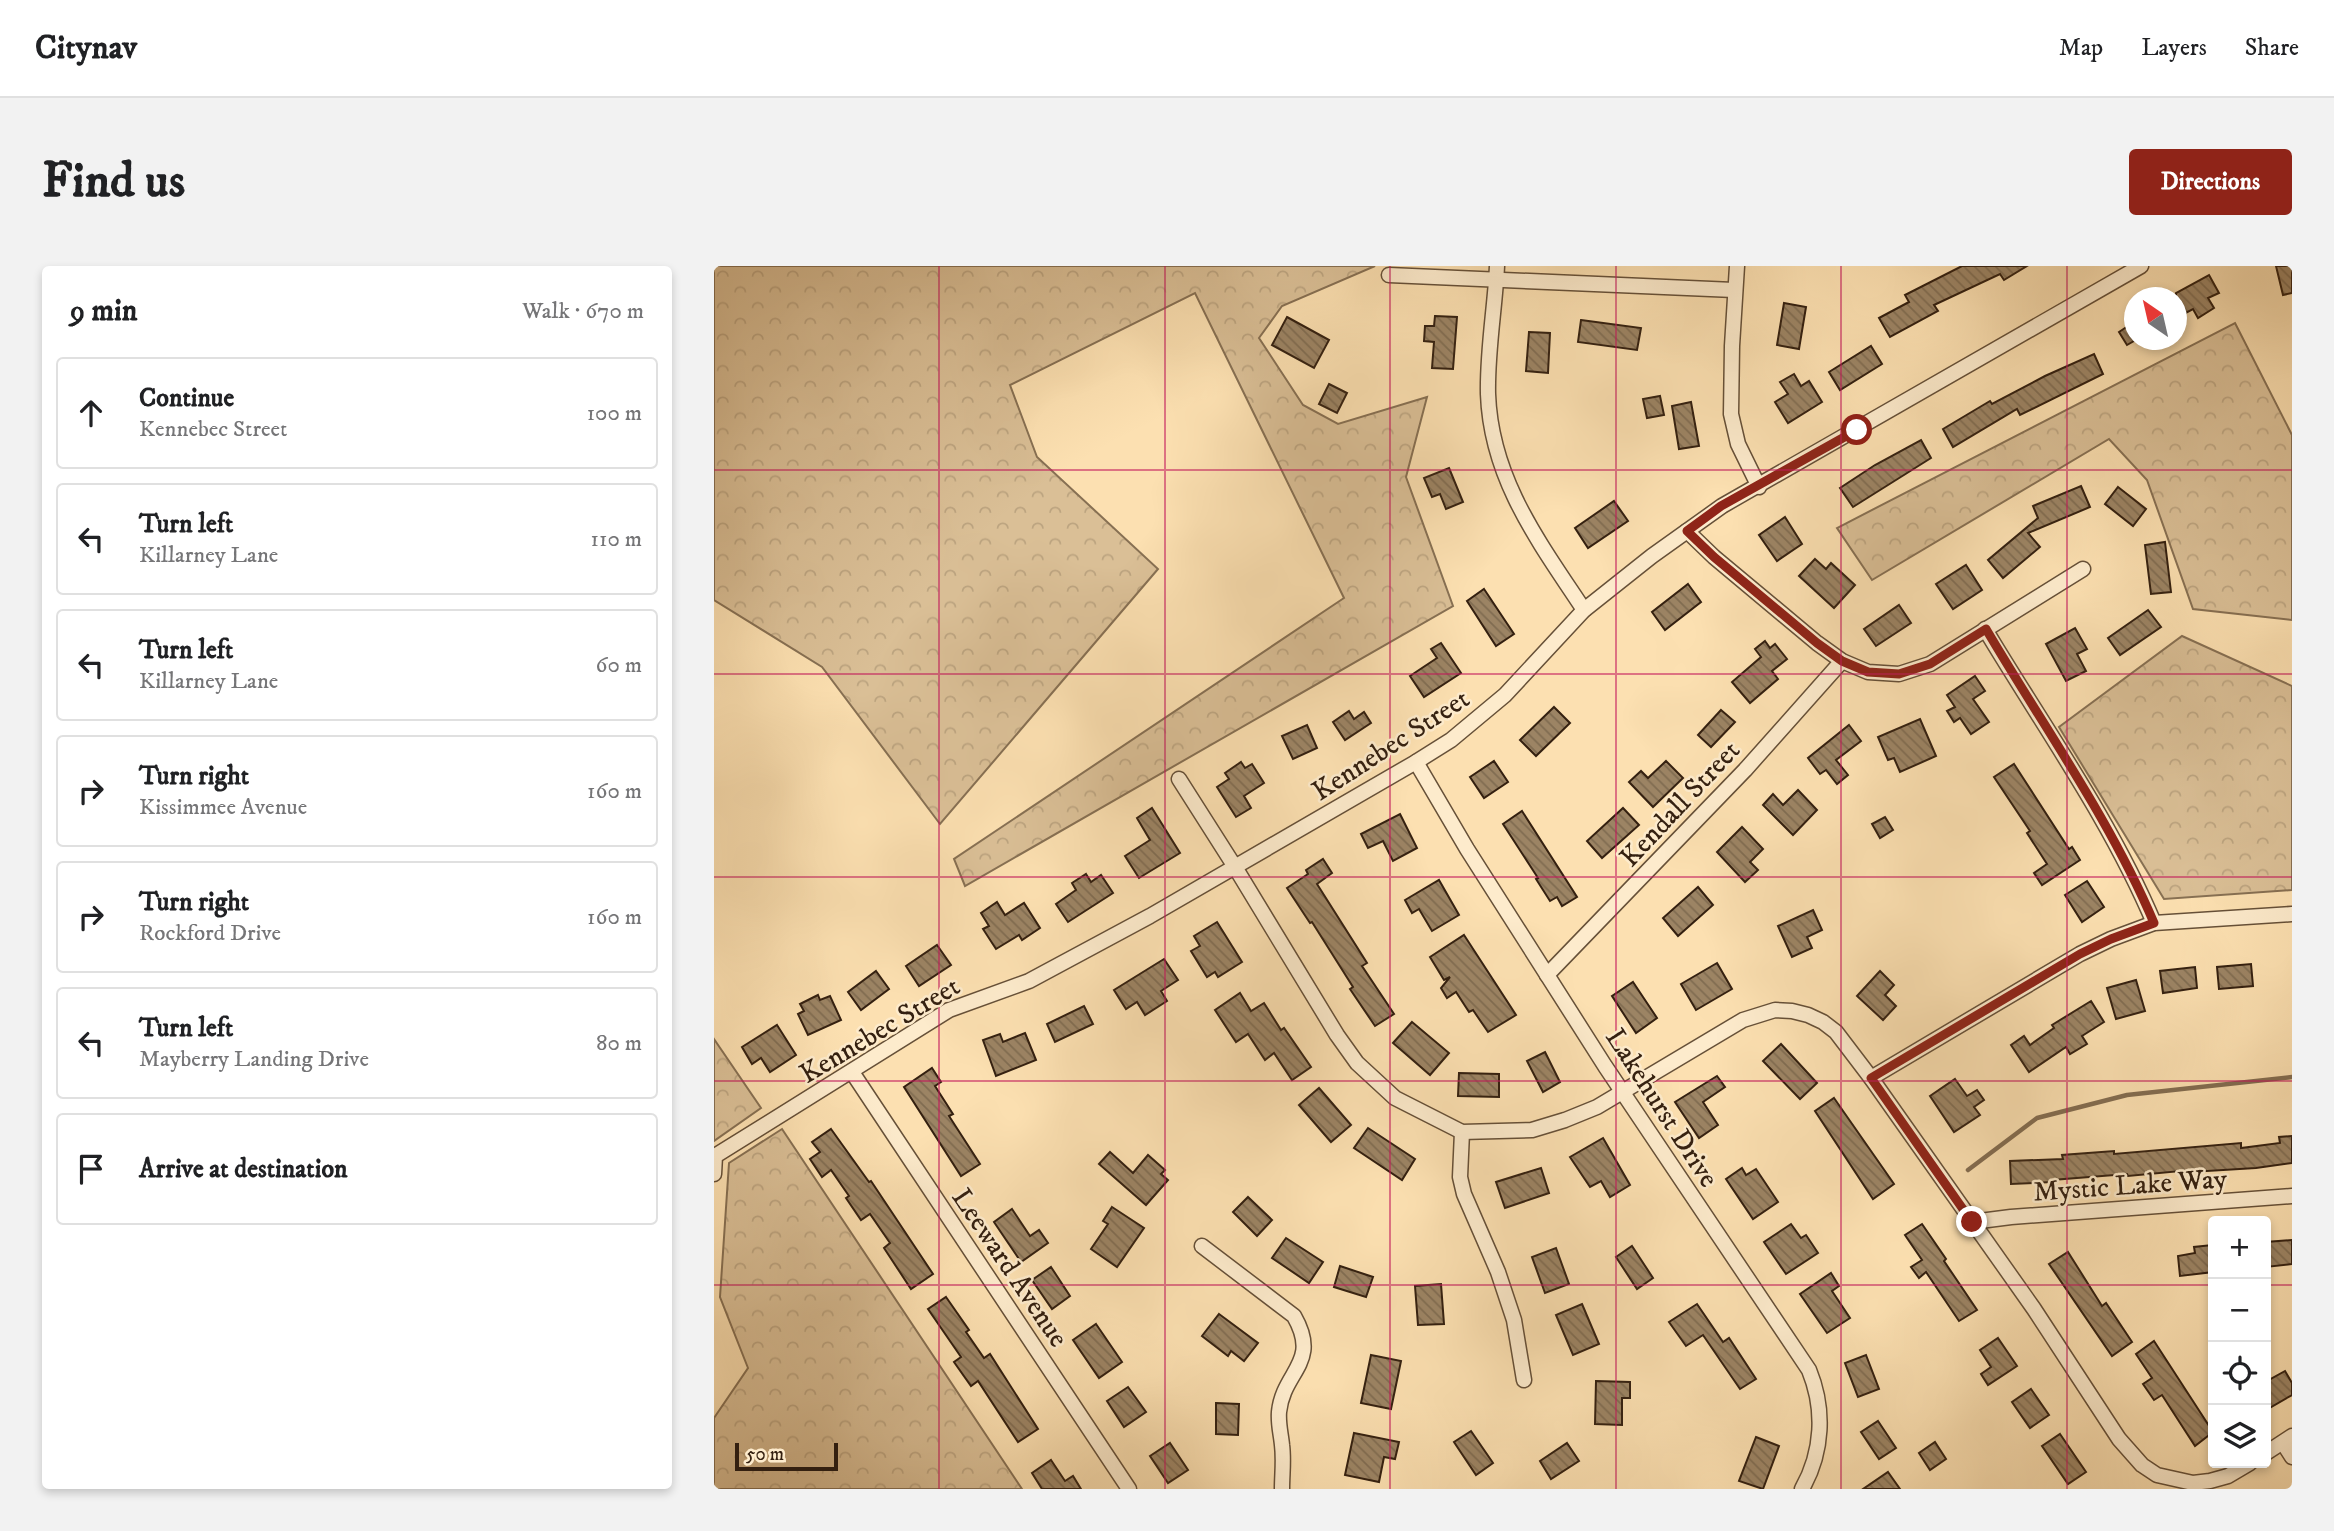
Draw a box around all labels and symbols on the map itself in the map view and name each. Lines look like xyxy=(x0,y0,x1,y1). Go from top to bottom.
north arrow xyxy=(2124,287,2187,350)
route start xyxy=(1841,414,1872,445)
street label: Kennebec Street xyxy=(1306,681,1476,809)
street label: Kendall Street xyxy=(1613,733,1748,875)
street label: Kennebec Street xyxy=(793,969,966,1092)
street label: Lakehurst Drive xyxy=(1597,1022,1726,1194)
street label: Mystic Lake Way xyxy=(2032,1161,2229,1210)
street label: Leeward Avenue xyxy=(944,1182,1076,1354)
route end xyxy=(1956,1206,1987,1237)
scale bar xyxy=(735,1440,838,1472)

